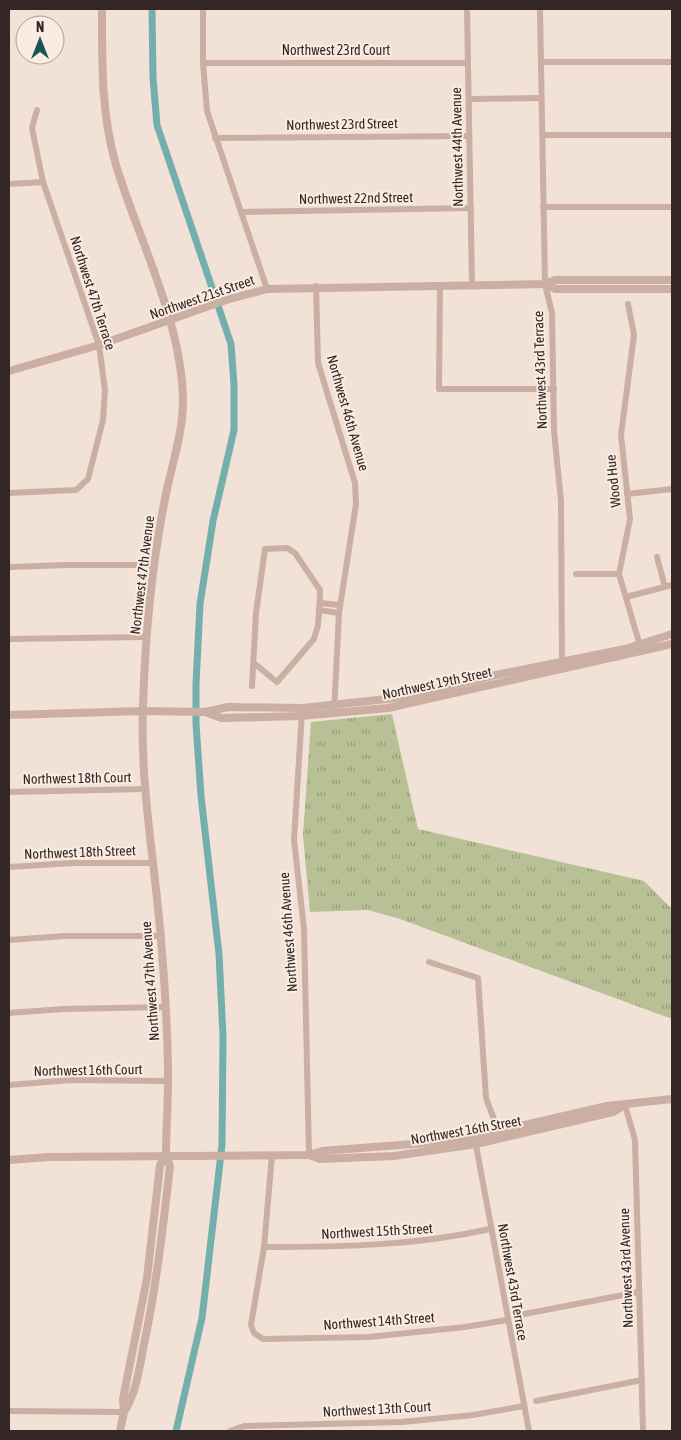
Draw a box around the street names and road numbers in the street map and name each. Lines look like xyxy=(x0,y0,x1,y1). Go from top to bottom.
street label: Northwest 23rd Court xyxy=(282,42,390,58)
street label: Northwest 44th Avenue xyxy=(448,87,466,207)
street label: Northwest 23rd Street xyxy=(286,115,398,133)
street label: Northwest 22nd Street xyxy=(299,189,413,207)
street label: Northwest 47th Terrace xyxy=(67,234,119,352)
street label: Northwest 21st Street xyxy=(147,272,257,322)
street label: Northwest 43rd Terrace xyxy=(530,310,550,430)
street label: Northwest 46th Avenue xyxy=(324,353,372,473)
street label: Wood Hue xyxy=(602,454,624,508)
street label: Northwest 47th Avenue xyxy=(127,515,157,635)
street label: Northwest 19th Street xyxy=(381,664,493,702)
street label: Northwest 18th Court xyxy=(23,769,131,787)
street label: Northwest 18th Street xyxy=(24,842,136,862)
street label: Northwest 46th Avenue xyxy=(276,872,300,992)
street label: Northwest 47th Avenue xyxy=(138,921,162,1041)
street label: Northwest 16th Court xyxy=(34,1061,142,1079)
street label: Northwest 16th Street xyxy=(410,1112,522,1148)
street label: Northwest 43rd Avenue xyxy=(616,1208,636,1328)
street label: Northwest 15th Street xyxy=(321,1220,433,1242)
street label: Northwest 43rd Terrace xyxy=(495,1222,531,1342)
street label: Northwest 14th Street xyxy=(323,1309,435,1333)
street label: Northwest 13th Court xyxy=(322,1398,432,1420)

